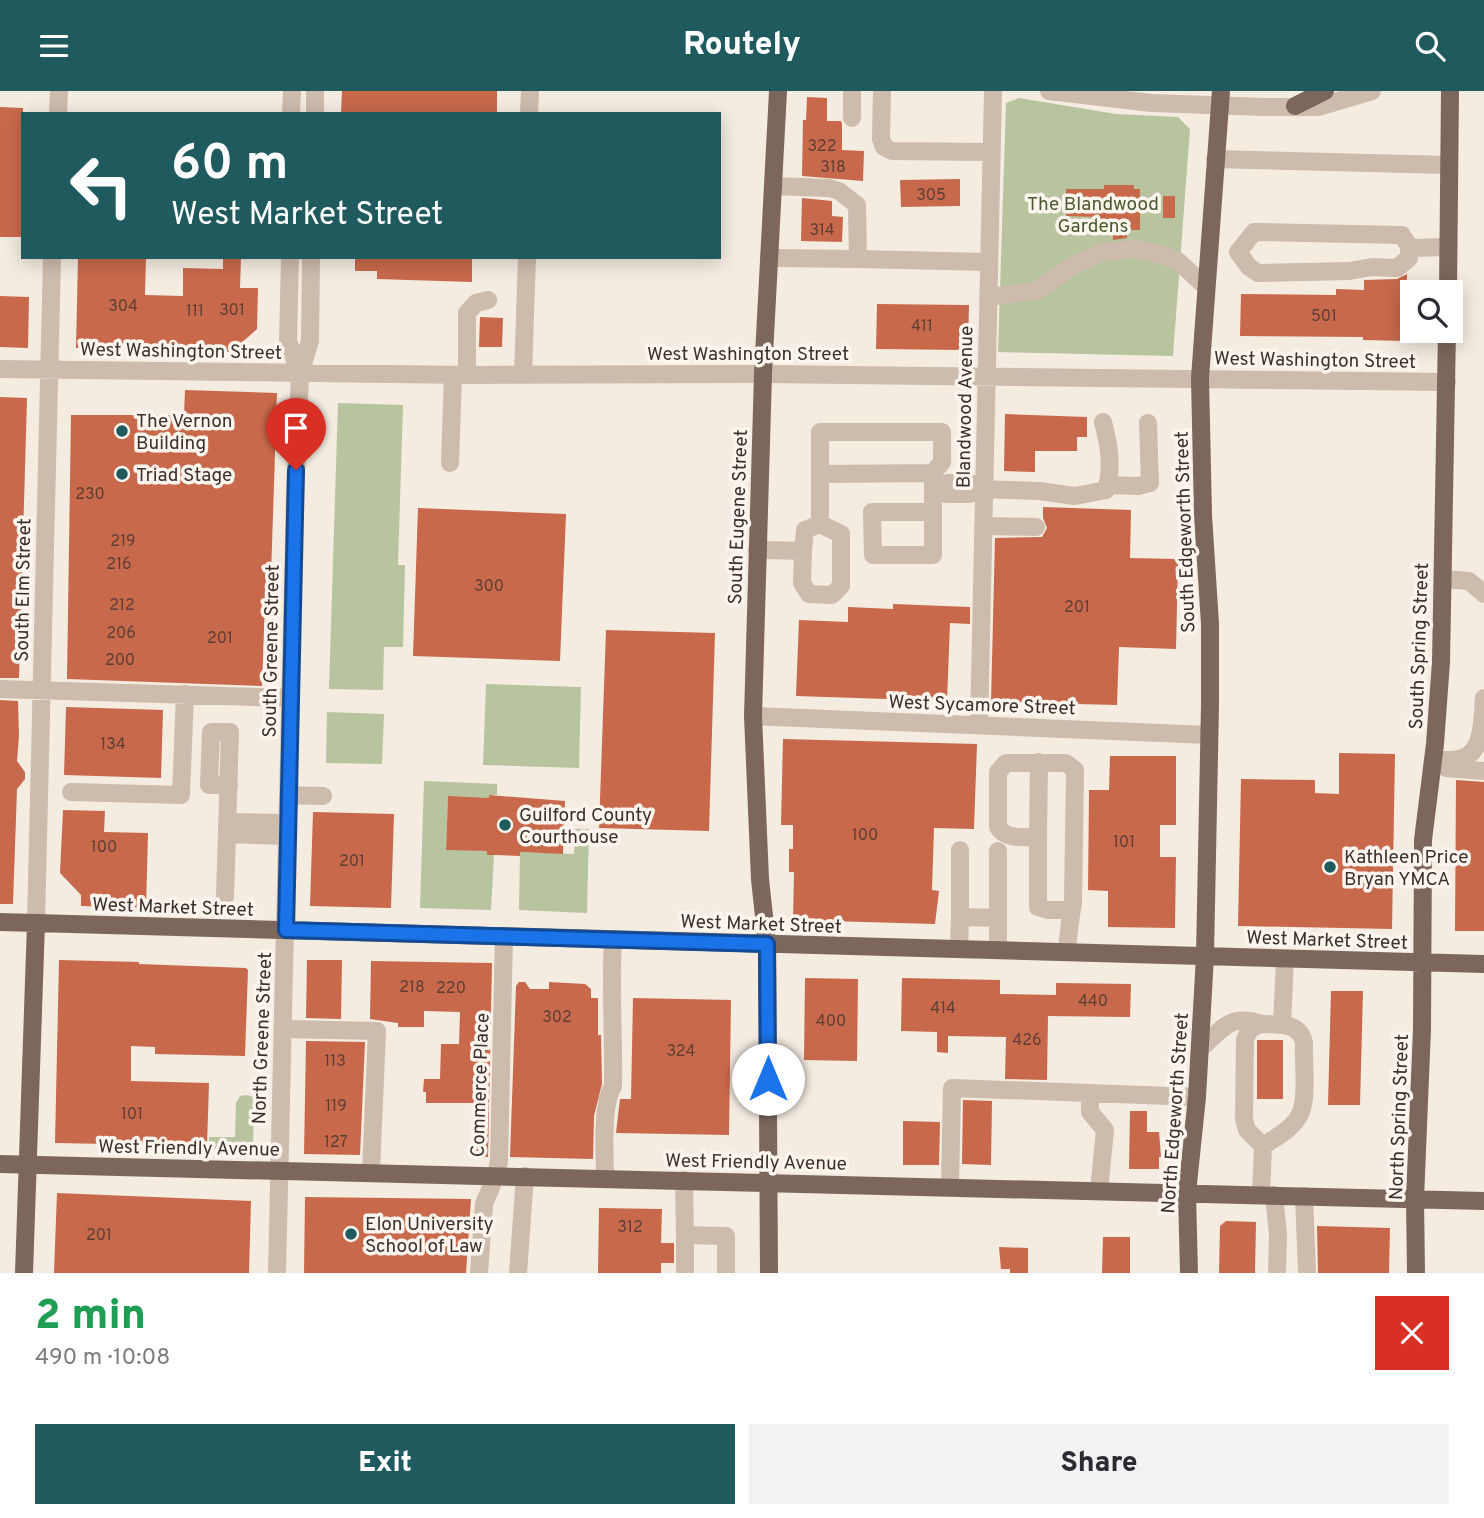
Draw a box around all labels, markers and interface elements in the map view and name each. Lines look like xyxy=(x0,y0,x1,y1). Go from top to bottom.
text: Routely xyxy=(683,26,801,66)
icon: menu xyxy=(35,27,73,65)
icon: search xyxy=(1411,27,1449,65)
text: 60 m xyxy=(171,135,289,197)
house number: 322 xyxy=(808,137,836,157)
icon: left xyxy=(56,140,147,231)
house number: 318 xyxy=(820,158,846,178)
house number: 305 xyxy=(916,186,946,206)
park label: The Blandwood Gardens xyxy=(1027,193,1159,239)
text: West Market Street xyxy=(171,196,443,236)
house number: 314 xyxy=(809,221,835,241)
map controls xyxy=(1400,280,1463,343)
button: search xyxy=(1400,280,1463,343)
house number: 304 xyxy=(108,297,138,317)
house number: 301 xyxy=(219,301,245,321)
house number: 111 xyxy=(186,302,204,322)
house number: 501 xyxy=(1311,307,1337,327)
house number: 411 xyxy=(911,317,933,337)
street label: Blandwood Avenue xyxy=(953,326,979,488)
street label: West Washington Street xyxy=(80,338,282,366)
street label: West Washington Street xyxy=(647,343,849,367)
street label: West Washington Street xyxy=(1214,347,1416,375)
pin xyxy=(266,398,326,470)
icon: arrive xyxy=(277,409,315,447)
place label: The Vernon Building xyxy=(136,410,232,456)
marker: The Vernon Building xyxy=(114,423,130,439)
street label: South Eugene Street xyxy=(724,429,754,605)
street label: South Edgeworth Street xyxy=(1170,430,1202,633)
place label: Triad Stage xyxy=(136,464,232,488)
marker: Triad Stage xyxy=(114,466,130,482)
house number: 230 xyxy=(75,485,105,505)
street label: South Elm Street xyxy=(11,518,37,662)
house number: 219 xyxy=(110,532,136,552)
house number: 216 xyxy=(106,555,132,575)
street label: South Spring Street xyxy=(1405,562,1435,730)
street label: South Greene Street xyxy=(258,564,286,738)
house number: 300 xyxy=(474,577,504,597)
house number: 212 xyxy=(109,596,135,616)
house number: 201 xyxy=(1064,598,1090,618)
house number: 206 xyxy=(106,624,136,644)
house number: 201 xyxy=(207,629,233,649)
house number: 200 xyxy=(105,651,135,671)
street label: West Sycamore Street xyxy=(888,691,1076,721)
house number: 134 xyxy=(100,735,126,755)
place label: Guilford County Courthouse xyxy=(519,804,652,850)
marker: Guilford County Courthouse xyxy=(497,817,513,833)
house number: 100 xyxy=(852,826,878,846)
house number: 101 xyxy=(1113,833,1135,853)
house number: 100 xyxy=(91,838,117,858)
place label: Kathleen Price Bryan YMCA xyxy=(1344,846,1469,892)
house number: 201 xyxy=(339,852,365,872)
marker: Kathleen Price Bryan YMCA xyxy=(1322,859,1338,875)
street label: West Market Street xyxy=(92,893,254,923)
street label: West Market Street xyxy=(680,910,842,940)
street label: West Market Street xyxy=(1246,926,1408,956)
street label: North Greene Street xyxy=(248,951,278,1125)
house number: 218 xyxy=(399,978,425,998)
house number: 220 xyxy=(436,979,466,999)
house number: 440 xyxy=(1078,992,1108,1012)
house number: 414 xyxy=(930,999,956,1019)
house number: 302 xyxy=(542,1008,572,1028)
street label: Commerce Place xyxy=(466,1012,496,1158)
house number: 400 xyxy=(816,1012,846,1032)
street label: North Edgeworth Street xyxy=(1157,1012,1195,1214)
house number: 426 xyxy=(1012,1031,1042,1051)
street label: North Spring Street xyxy=(1385,1034,1415,1201)
house number: 324 xyxy=(667,1042,695,1062)
position arrow xyxy=(731,1042,805,1116)
house number: 113 xyxy=(324,1052,346,1072)
house number: 119 xyxy=(325,1097,347,1117)
house number: 101 xyxy=(121,1105,143,1125)
house number: 127 xyxy=(324,1133,348,1153)
street label: West Friendly Avenue xyxy=(98,1135,280,1163)
street label: West Friendly Avenue xyxy=(665,1149,847,1177)
place label: Elon University School of Law xyxy=(365,1213,494,1259)
house number: 312 xyxy=(617,1218,643,1238)
house number: 201 xyxy=(86,1226,112,1246)
marker: Elon University School of Law xyxy=(343,1226,359,1242)
text: 2 min xyxy=(35,1291,146,1344)
button: close xyxy=(1375,1296,1449,1370)
text: 490 m · 10:08 xyxy=(35,1344,170,1373)
button: Exit xyxy=(35,1424,735,1504)
button: Share xyxy=(749,1424,1449,1504)

